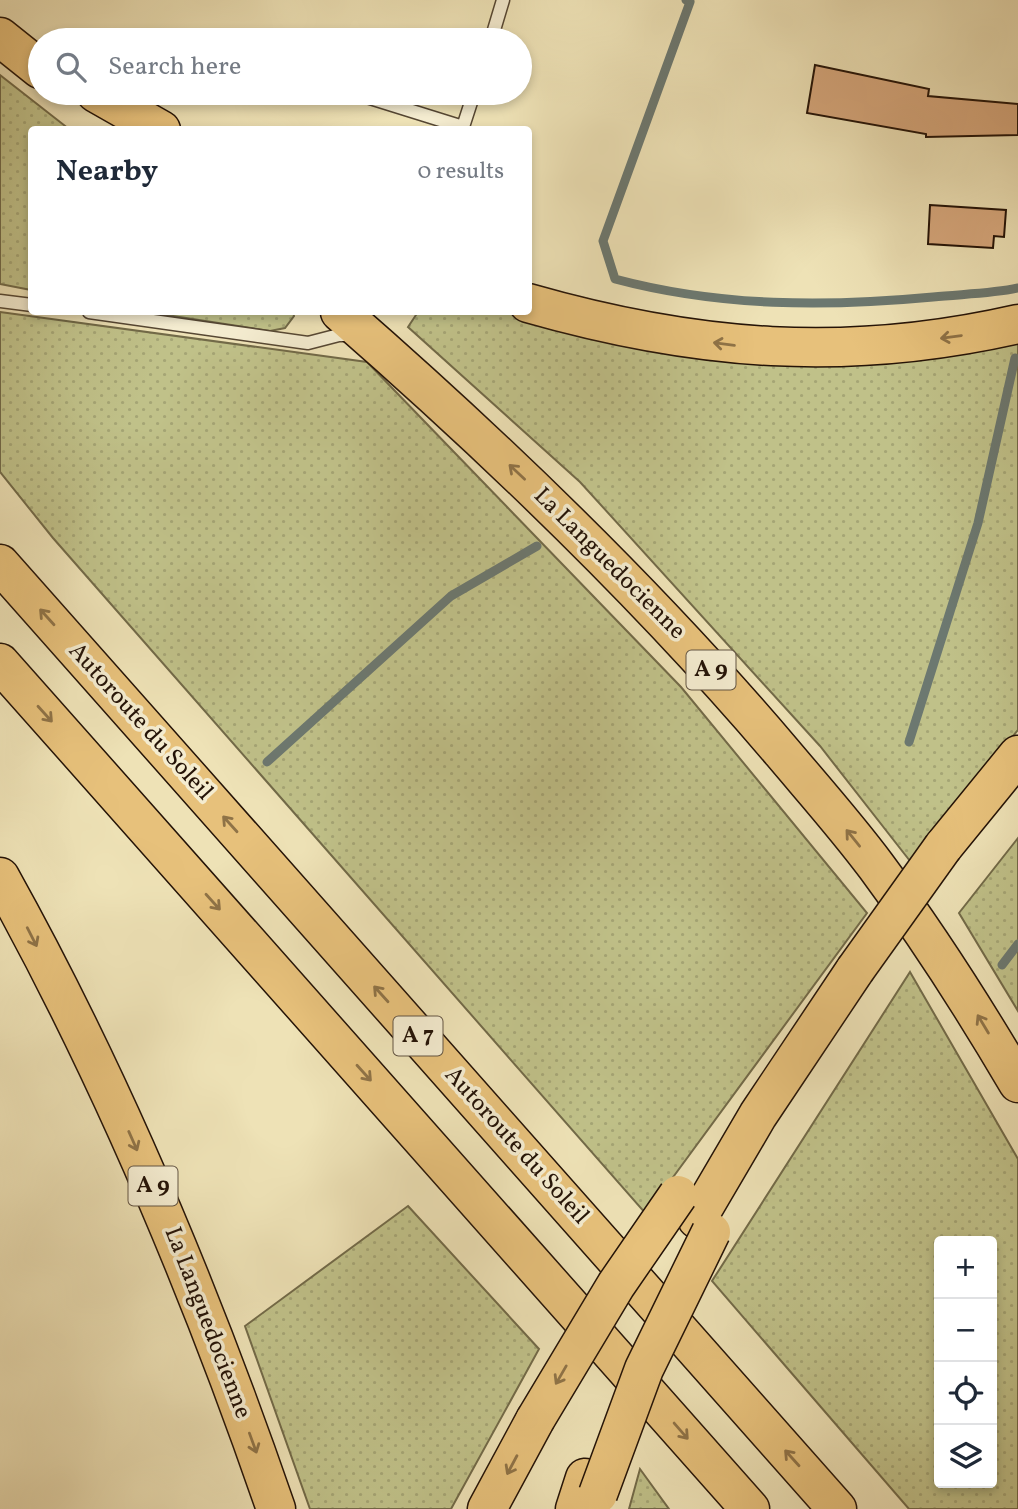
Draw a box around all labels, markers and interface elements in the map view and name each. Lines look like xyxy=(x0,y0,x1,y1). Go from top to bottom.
search box xyxy=(28,28,532,105)
icon: search xyxy=(52,48,90,86)
text: Search here xyxy=(108,49,241,85)
text: Nearby xyxy=(56,151,158,193)
text: 0 results xyxy=(417,156,504,188)
one-way arrow xyxy=(940,331,963,344)
one-way arrow xyxy=(713,337,736,350)
one-way arrow xyxy=(509,464,526,481)
street label: La Languedocienne xyxy=(525,480,693,648)
one-way arrow xyxy=(39,608,55,626)
street label: Autoroute du Soleil xyxy=(60,635,220,809)
road number: A 9 xyxy=(686,650,736,690)
one-way arrow xyxy=(37,705,53,723)
one-way arrow xyxy=(222,815,238,833)
one-way arrow xyxy=(846,829,861,847)
one-way arrow xyxy=(204,893,220,911)
one-way arrow xyxy=(26,926,39,947)
one-way arrow xyxy=(373,985,389,1003)
one-way arrow xyxy=(976,1015,990,1035)
road number: A 7 xyxy=(394,1016,442,1056)
street label: Autoroute du Soleil xyxy=(436,1059,596,1233)
one-way arrow xyxy=(355,1063,371,1081)
one-way arrow xyxy=(127,1130,140,1151)
road number: A 9 xyxy=(128,1166,178,1205)
street label: La Languedocienne xyxy=(155,1222,259,1424)
map controls xyxy=(934,1236,997,1488)
button: + xyxy=(934,1236,997,1299)
button: − xyxy=(934,1299,997,1362)
button: locate xyxy=(934,1362,997,1425)
one-way arrow xyxy=(554,1365,568,1385)
one-way arrow xyxy=(673,1422,689,1440)
button: layers xyxy=(934,1425,997,1488)
one-way arrow xyxy=(248,1432,260,1454)
one-way arrow xyxy=(784,1449,800,1467)
one-way arrow xyxy=(504,1454,518,1475)

